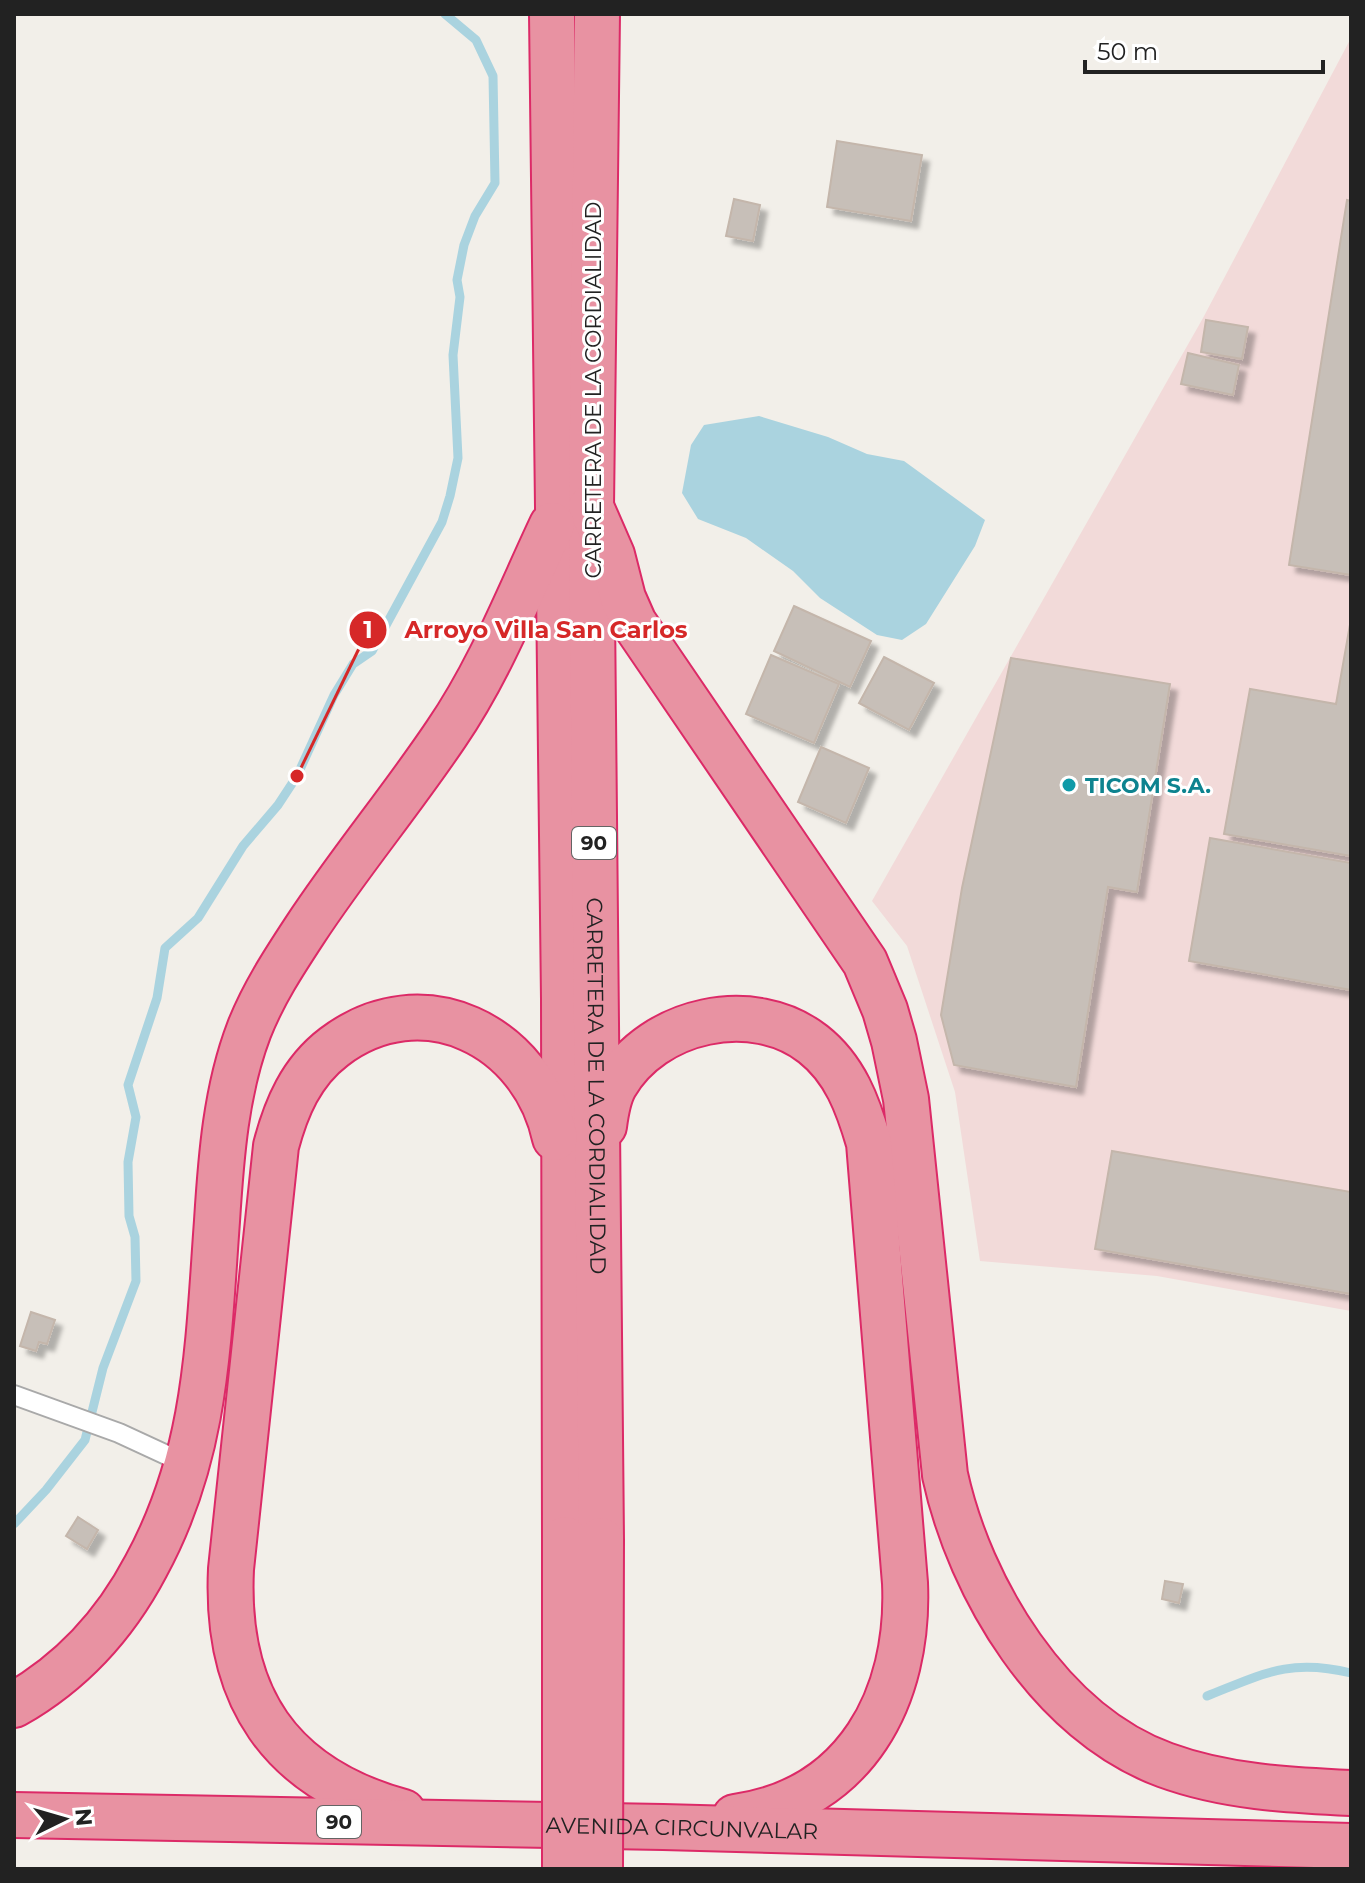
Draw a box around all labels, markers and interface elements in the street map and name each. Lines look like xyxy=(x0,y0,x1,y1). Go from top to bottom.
scale bar xyxy=(1085,24,1323,74)
text: 50 m xyxy=(1097,37,1158,66)
street label: CARRETERA DE LA CORDIALIDAD xyxy=(580,202,607,578)
callout: Arroyo Villa San Carlos xyxy=(348,606,703,654)
text: 1 xyxy=(363,615,373,644)
text: Arroyo Villa San Carlos xyxy=(403,615,688,644)
place label: TICOM S.A. xyxy=(1085,772,1211,799)
marker: TICOM S.A. xyxy=(1060,776,1078,794)
road number: 90 xyxy=(572,827,616,859)
street label: CARRETERA DE LA CORDIALIDAD xyxy=(581,897,611,1275)
north arrow xyxy=(24,1779,104,1859)
road number: 90 xyxy=(317,1806,361,1838)
text: N xyxy=(69,1807,98,1827)
street label: AVENIDA CIRCUNVALAR xyxy=(545,1812,818,1845)

